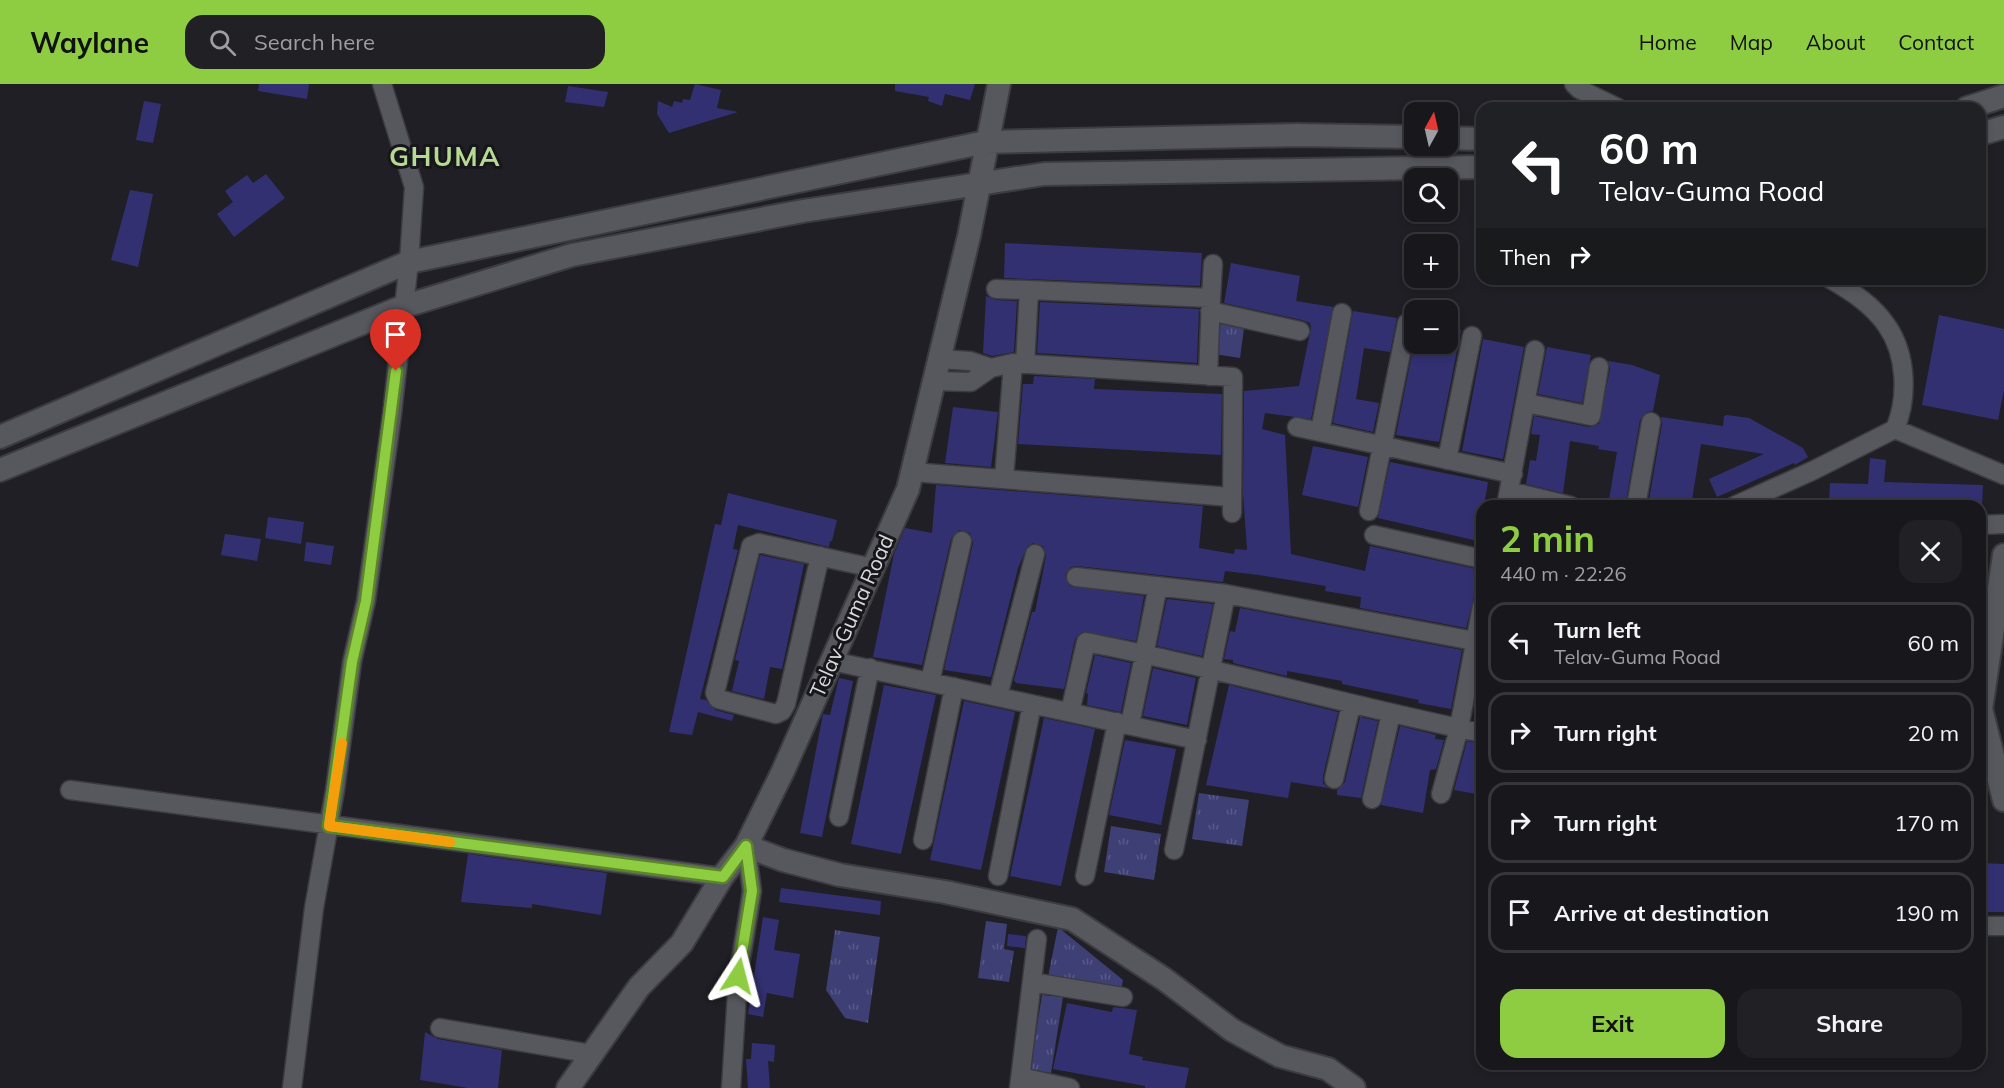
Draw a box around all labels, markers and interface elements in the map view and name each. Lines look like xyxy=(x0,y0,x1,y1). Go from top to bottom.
search box xyxy=(185,15,605,69)
text: Waylane xyxy=(30,25,149,60)
icon: search xyxy=(206,26,239,59)
text: Search here xyxy=(254,28,375,56)
text: Home xyxy=(1639,29,1697,55)
text: Map xyxy=(1730,29,1773,55)
text: About xyxy=(1806,29,1865,55)
text: Contact xyxy=(1898,29,1974,55)
north arrow xyxy=(1404,102,1458,156)
map controls xyxy=(1404,102,1458,354)
text: 60 m xyxy=(1599,122,1699,175)
icon: left xyxy=(1500,126,1578,204)
district label: GHUMA xyxy=(389,139,501,173)
button: search xyxy=(1404,168,1458,222)
text: Telav-Guma Road xyxy=(1599,174,1824,208)
button: + xyxy=(1404,234,1458,288)
icon: right xyxy=(1563,240,1596,273)
text: Then xyxy=(1500,243,1551,271)
button: − xyxy=(1404,300,1458,354)
pin xyxy=(370,309,421,371)
icon: arrive xyxy=(379,318,412,351)
text: 2 min xyxy=(1500,516,1595,561)
button: close xyxy=(1899,520,1962,583)
street label: Telav-Guma Road xyxy=(804,530,899,701)
text: 440 m · 22:26 xyxy=(1500,561,1626,586)
text: Turn left xyxy=(1554,616,1641,644)
icon: left xyxy=(1503,626,1536,659)
text: 60 m xyxy=(1908,629,1959,657)
text: Telav-Guma Road xyxy=(1554,644,1721,669)
icon: right xyxy=(1503,716,1536,749)
text: Turn right xyxy=(1554,719,1657,747)
text: 20 m xyxy=(1908,719,1959,747)
icon: right xyxy=(1503,806,1536,839)
text: Turn right xyxy=(1554,809,1657,837)
text: 170 m xyxy=(1894,809,1959,837)
icon: arrive xyxy=(1503,896,1536,929)
text: Arrive at destination xyxy=(1554,899,1769,927)
text: 190 m xyxy=(1894,899,1959,927)
position arrow xyxy=(706,944,770,1008)
button: Exit xyxy=(1500,989,1725,1058)
button: Share xyxy=(1737,989,1962,1058)

